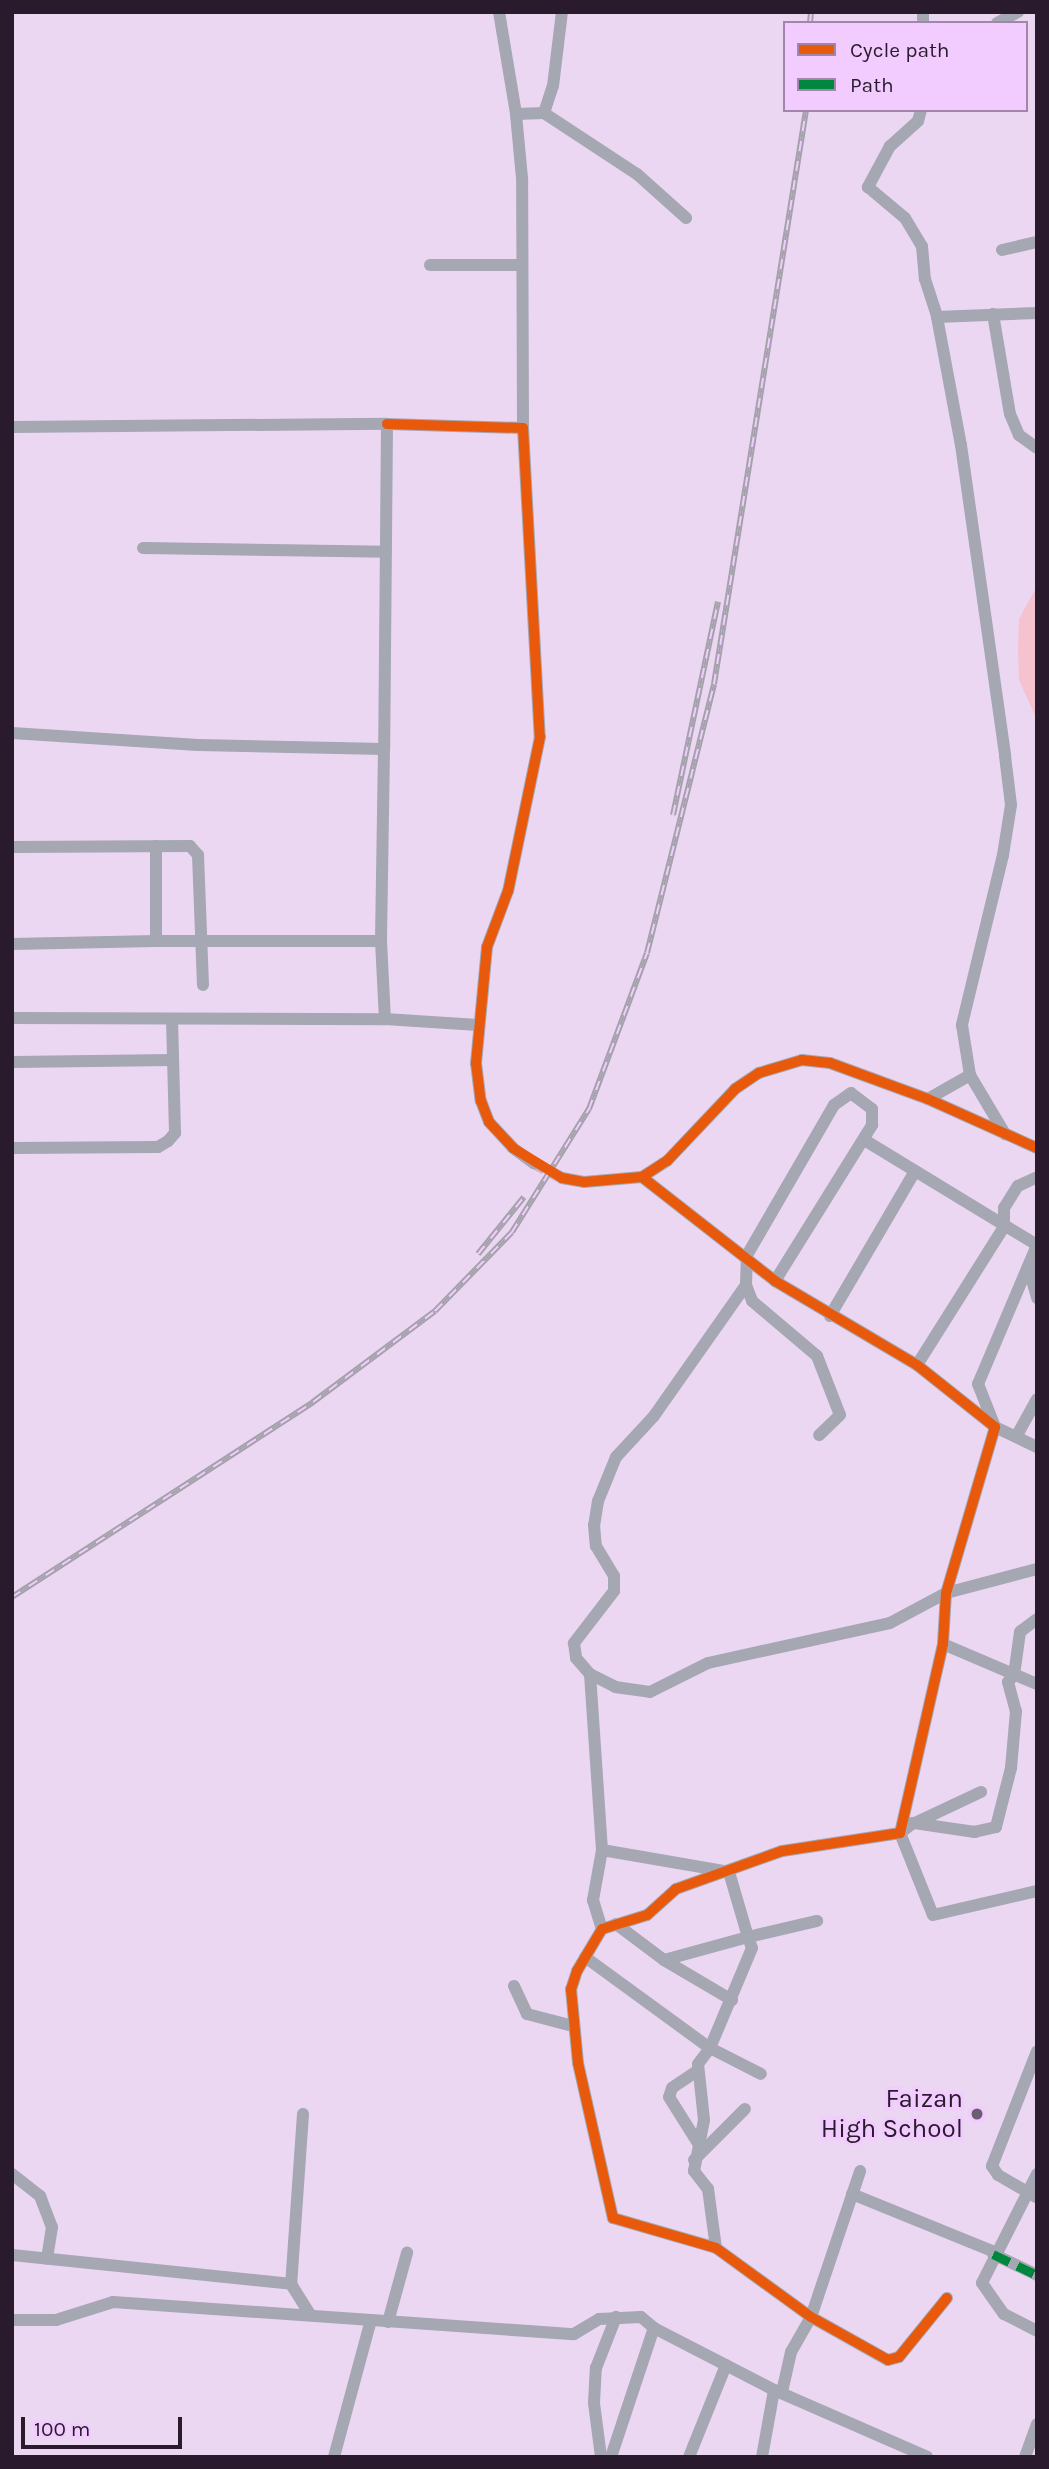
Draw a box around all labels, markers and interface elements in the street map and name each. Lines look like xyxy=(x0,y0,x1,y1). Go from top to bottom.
legend xyxy=(783,21,1028,112)
text: Cycle path xyxy=(850,38,950,62)
text: Path xyxy=(850,73,894,97)
place label: Faizan High School xyxy=(821,2083,963,2144)
marker: Faizan High School xyxy=(969,2106,985,2122)
scale bar xyxy=(24,2402,186,2446)
text: 100 m xyxy=(34,2417,91,2441)

